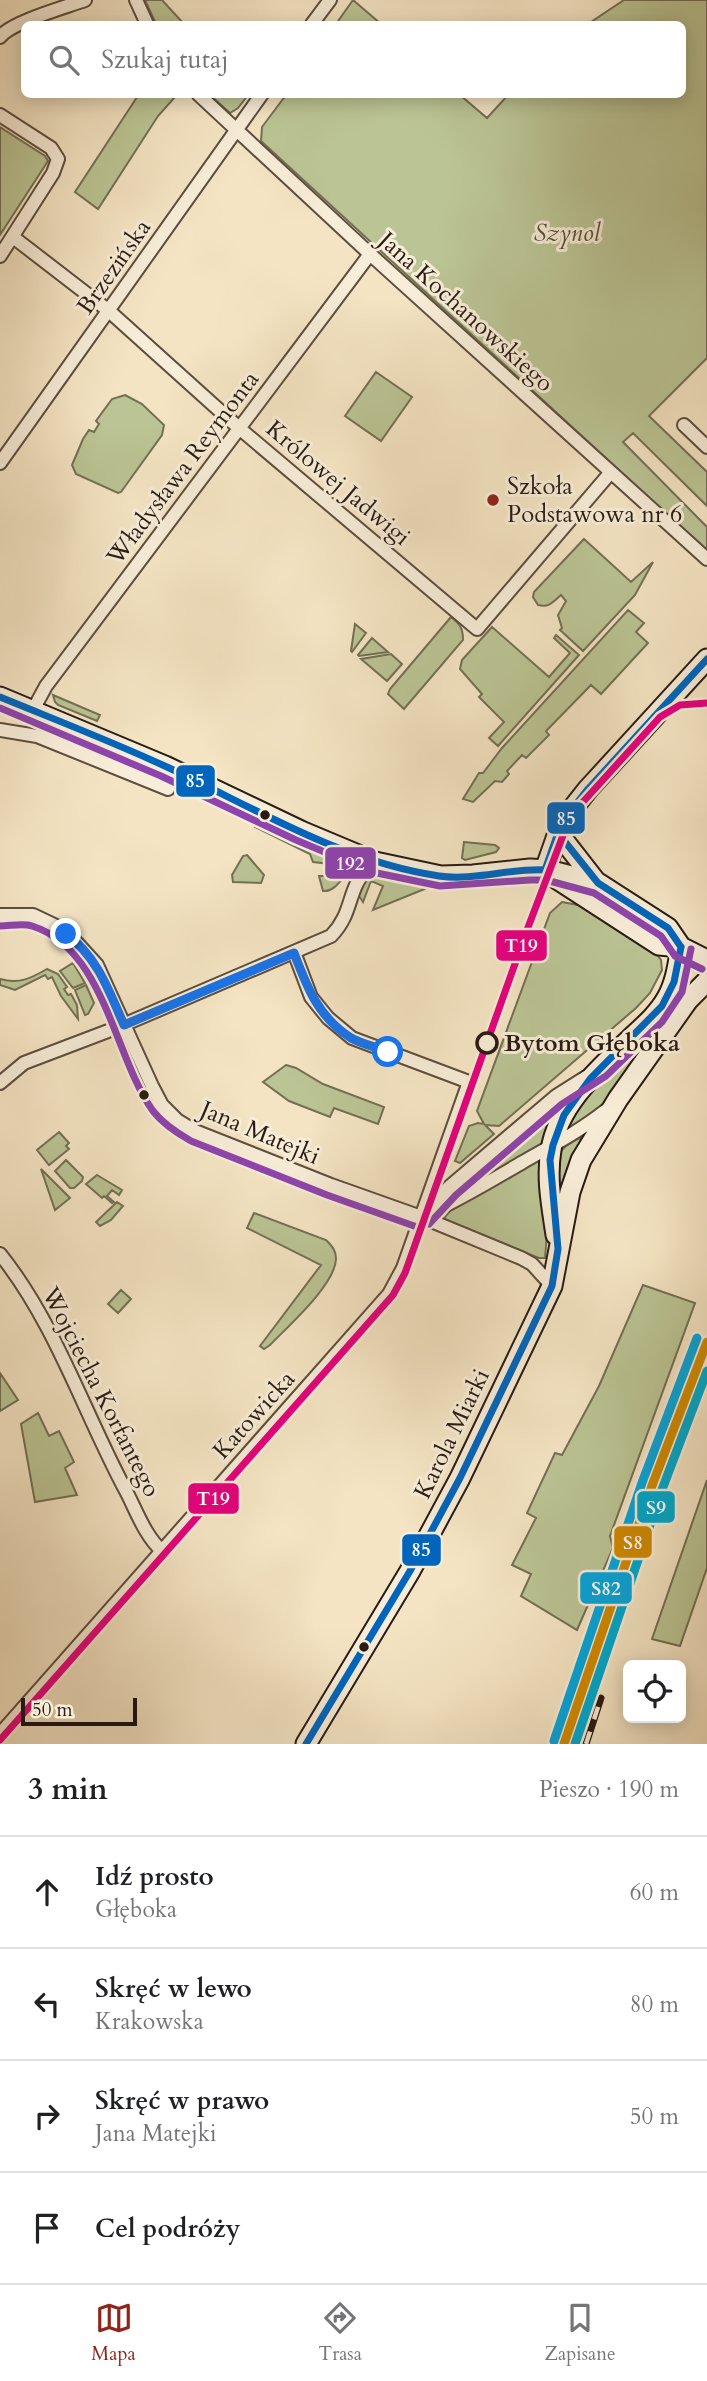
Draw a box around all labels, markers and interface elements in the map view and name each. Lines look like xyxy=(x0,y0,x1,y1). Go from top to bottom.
search box xyxy=(21,21,686,98)
icon: search xyxy=(45,41,83,79)
text: Szukaj tutaj xyxy=(101,42,229,77)
street label: Brzezińska xyxy=(69,212,159,321)
park label: Szynol xyxy=(534,217,602,250)
street label: Jana Kochanowskiego xyxy=(369,222,561,400)
street label: Władysława Reymonta xyxy=(98,364,267,573)
street label: Królowej Jadwigi xyxy=(259,413,418,553)
place label: Szkoła Podstawowa nr 6 xyxy=(507,470,682,531)
marker: Szkoła Podstawowa nr 6 xyxy=(485,492,501,508)
line badge: 85 xyxy=(175,764,216,798)
text: 85 xyxy=(185,768,205,794)
line badge: 85 xyxy=(546,801,586,835)
text: 85 xyxy=(556,806,576,832)
unlabelled marker xyxy=(258,808,272,822)
line badge: 192 xyxy=(324,846,377,880)
text: 192 xyxy=(335,851,365,877)
route end xyxy=(50,918,81,949)
line badge: T19 xyxy=(495,929,548,962)
text: T19 xyxy=(504,933,538,959)
place label: Bytom Głęboka xyxy=(504,1027,680,1060)
marker: Bytom Głęboka xyxy=(476,1032,498,1054)
route start xyxy=(372,1036,403,1067)
unlabelled marker xyxy=(137,1088,151,1102)
street label: Jana Matejki xyxy=(192,1092,325,1173)
street label: Wojciecha Korfantego xyxy=(33,1280,168,1503)
street label: Katowicka xyxy=(205,1363,303,1467)
street label: Karola Miarki xyxy=(406,1363,498,1505)
line badge: T19 xyxy=(187,1482,240,1515)
text: T19 xyxy=(196,1486,230,1512)
line badge: S9 xyxy=(636,1490,676,1524)
text: S9 xyxy=(646,1495,666,1521)
line badge: S8 xyxy=(613,1525,653,1559)
text: S8 xyxy=(623,1530,643,1556)
line badge: 85 xyxy=(401,1533,442,1567)
text: 85 xyxy=(411,1537,431,1563)
line badge: S82 xyxy=(579,1571,633,1605)
text: S82 xyxy=(591,1576,621,1602)
unlabelled marker xyxy=(357,1640,371,1654)
map controls xyxy=(623,1660,686,1723)
button: locate xyxy=(623,1660,686,1723)
scale bar xyxy=(21,1695,136,1727)
text: 50 m xyxy=(32,1697,73,1723)
text: 3 min xyxy=(28,1769,108,1810)
text: Pieszo · 190 m xyxy=(539,1774,679,1805)
text: Idź prosto xyxy=(95,1859,214,1894)
icon: ahead xyxy=(28,1873,66,1911)
text: 60 m xyxy=(630,1877,679,1908)
text: Głęboka xyxy=(95,1894,177,1925)
text: Skręć w lewo xyxy=(95,1971,252,2006)
icon: left xyxy=(28,1985,66,2023)
text: 80 m xyxy=(630,1989,679,2020)
text: Krakowska xyxy=(95,2006,204,2037)
text: Skręć w prawo xyxy=(95,2083,269,2118)
icon: right xyxy=(28,2097,66,2135)
text: 50 m xyxy=(630,2101,679,2132)
text: Jana Matejki xyxy=(95,2118,216,2149)
icon: arrive xyxy=(28,2209,66,2247)
text: Cel podróży xyxy=(95,2211,241,2246)
tab: Mapa xyxy=(91,2299,136,2367)
tab: Trasa xyxy=(318,2299,362,2367)
tab: Zapisane xyxy=(544,2299,616,2367)

